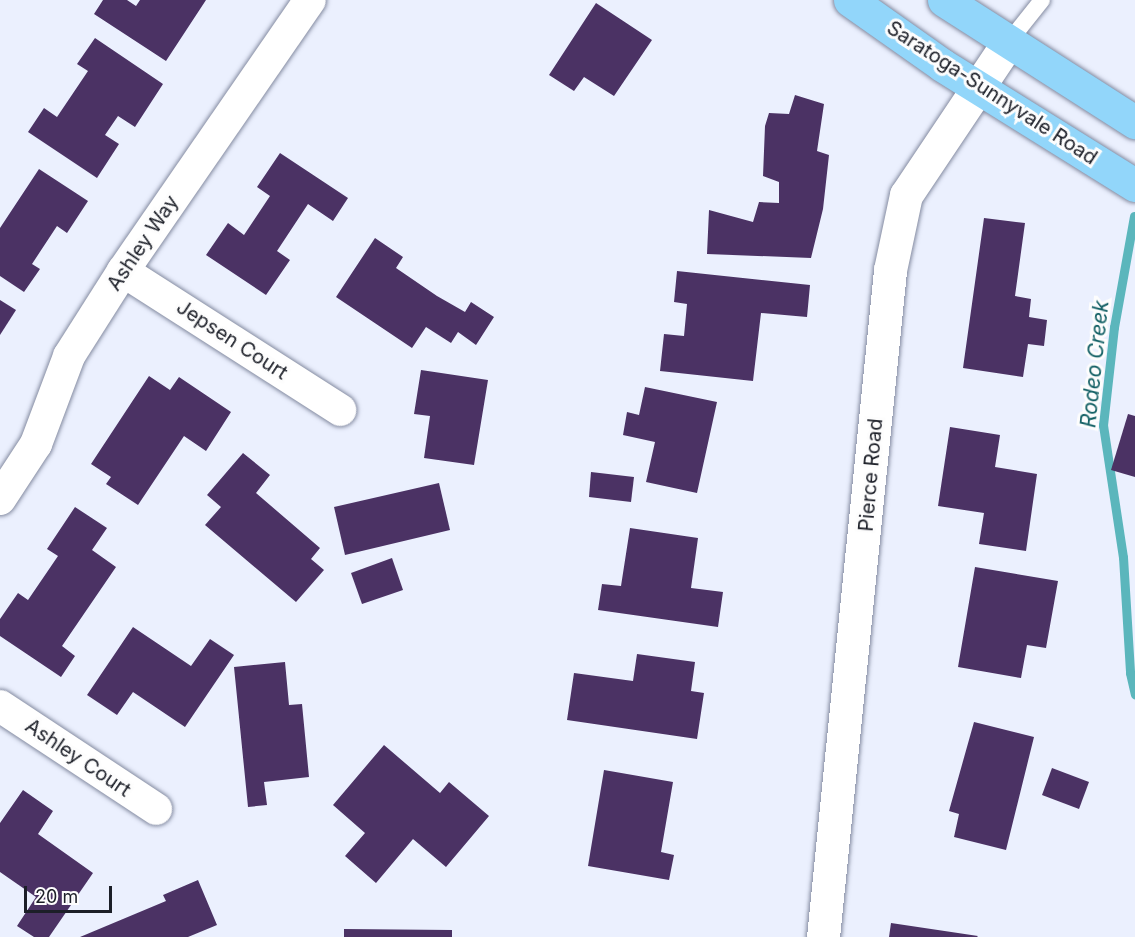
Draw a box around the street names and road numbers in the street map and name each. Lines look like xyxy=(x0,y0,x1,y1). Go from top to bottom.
street label: Saratoga-Sunnyvale Road xyxy=(882,16,1102,170)
street label: Ashley Way xyxy=(102,191,184,295)
street label: Jepsen Court xyxy=(172,295,292,385)
street label: Pierce Road xyxy=(854,417,888,533)
street label: Ashley Court xyxy=(21,714,135,802)

